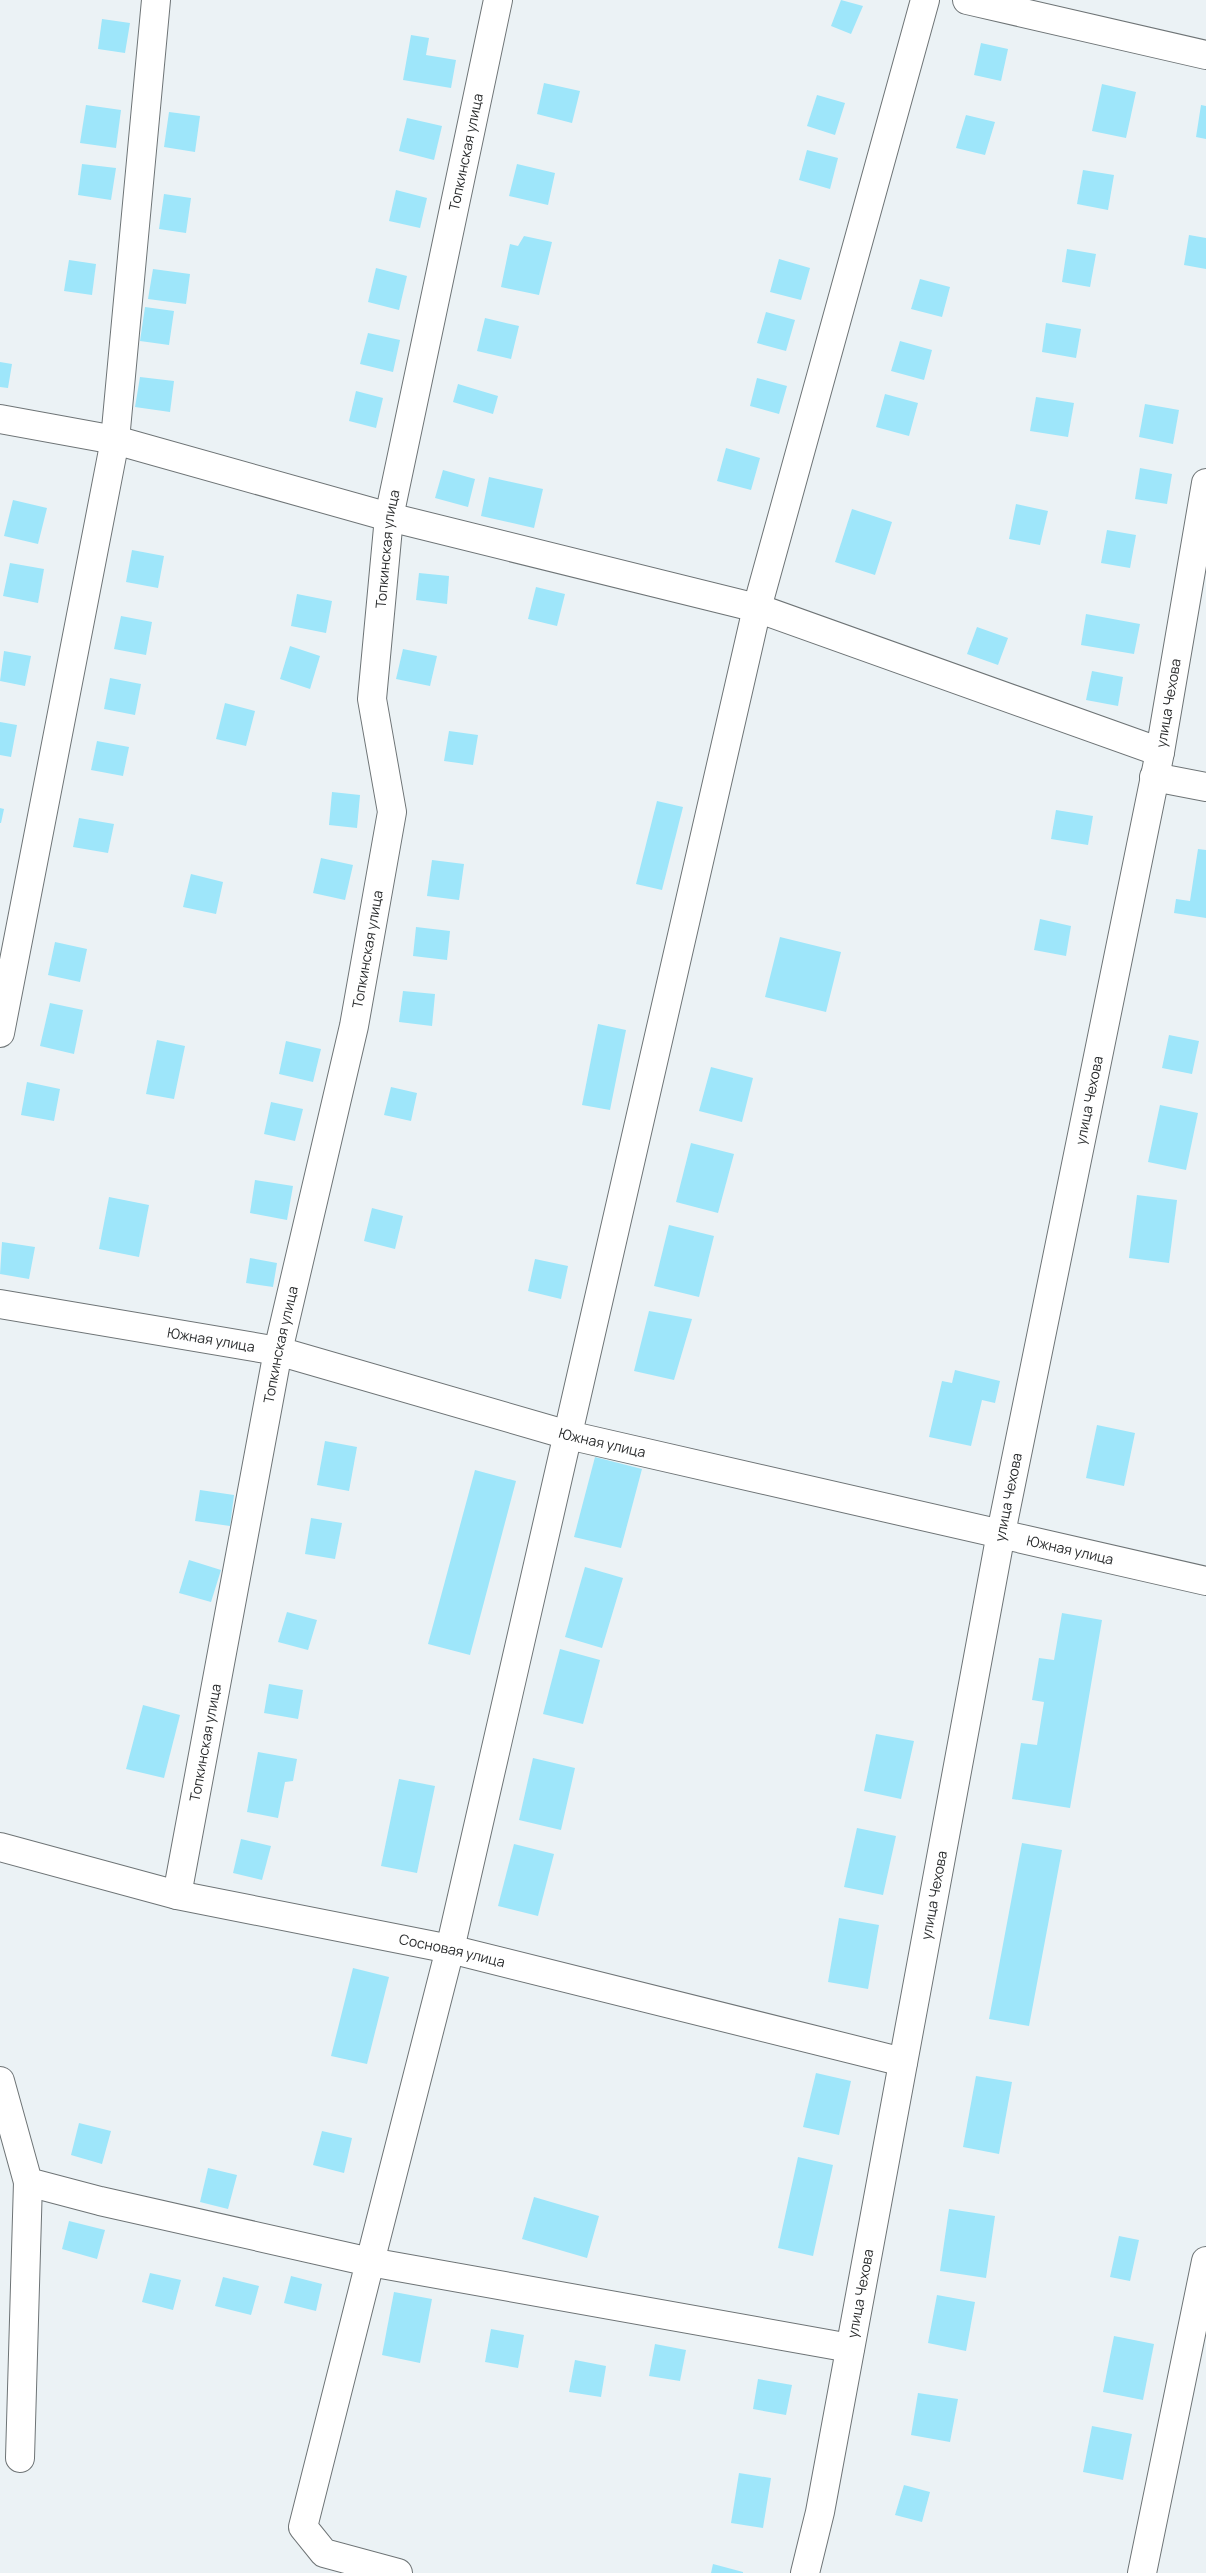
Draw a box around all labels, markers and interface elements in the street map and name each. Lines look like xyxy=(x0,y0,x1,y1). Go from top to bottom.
street label: Топкинская улица xyxy=(444,92,487,212)
street label: Топкинская улица xyxy=(371,488,404,609)
street label: улица Чехова xyxy=(1151,657,1185,749)
street label: Топкинская улица xyxy=(347,889,387,1010)
street label: улица Чехова xyxy=(1070,1054,1107,1146)
street label: Топкинская улица xyxy=(259,1284,302,1405)
street label: Южная улица xyxy=(166,1322,256,1356)
street label: Южная улица xyxy=(557,1423,648,1461)
street label: улица Чехова xyxy=(990,1451,1026,1543)
street label: Южная улица xyxy=(1025,1530,1116,1569)
street label: Топкинская улица xyxy=(185,1682,225,1803)
street label: улица Чехова xyxy=(916,1849,951,1941)
street label: Сосновая улица xyxy=(398,1929,507,1971)
street label: улица Чехова xyxy=(842,2247,877,2339)

